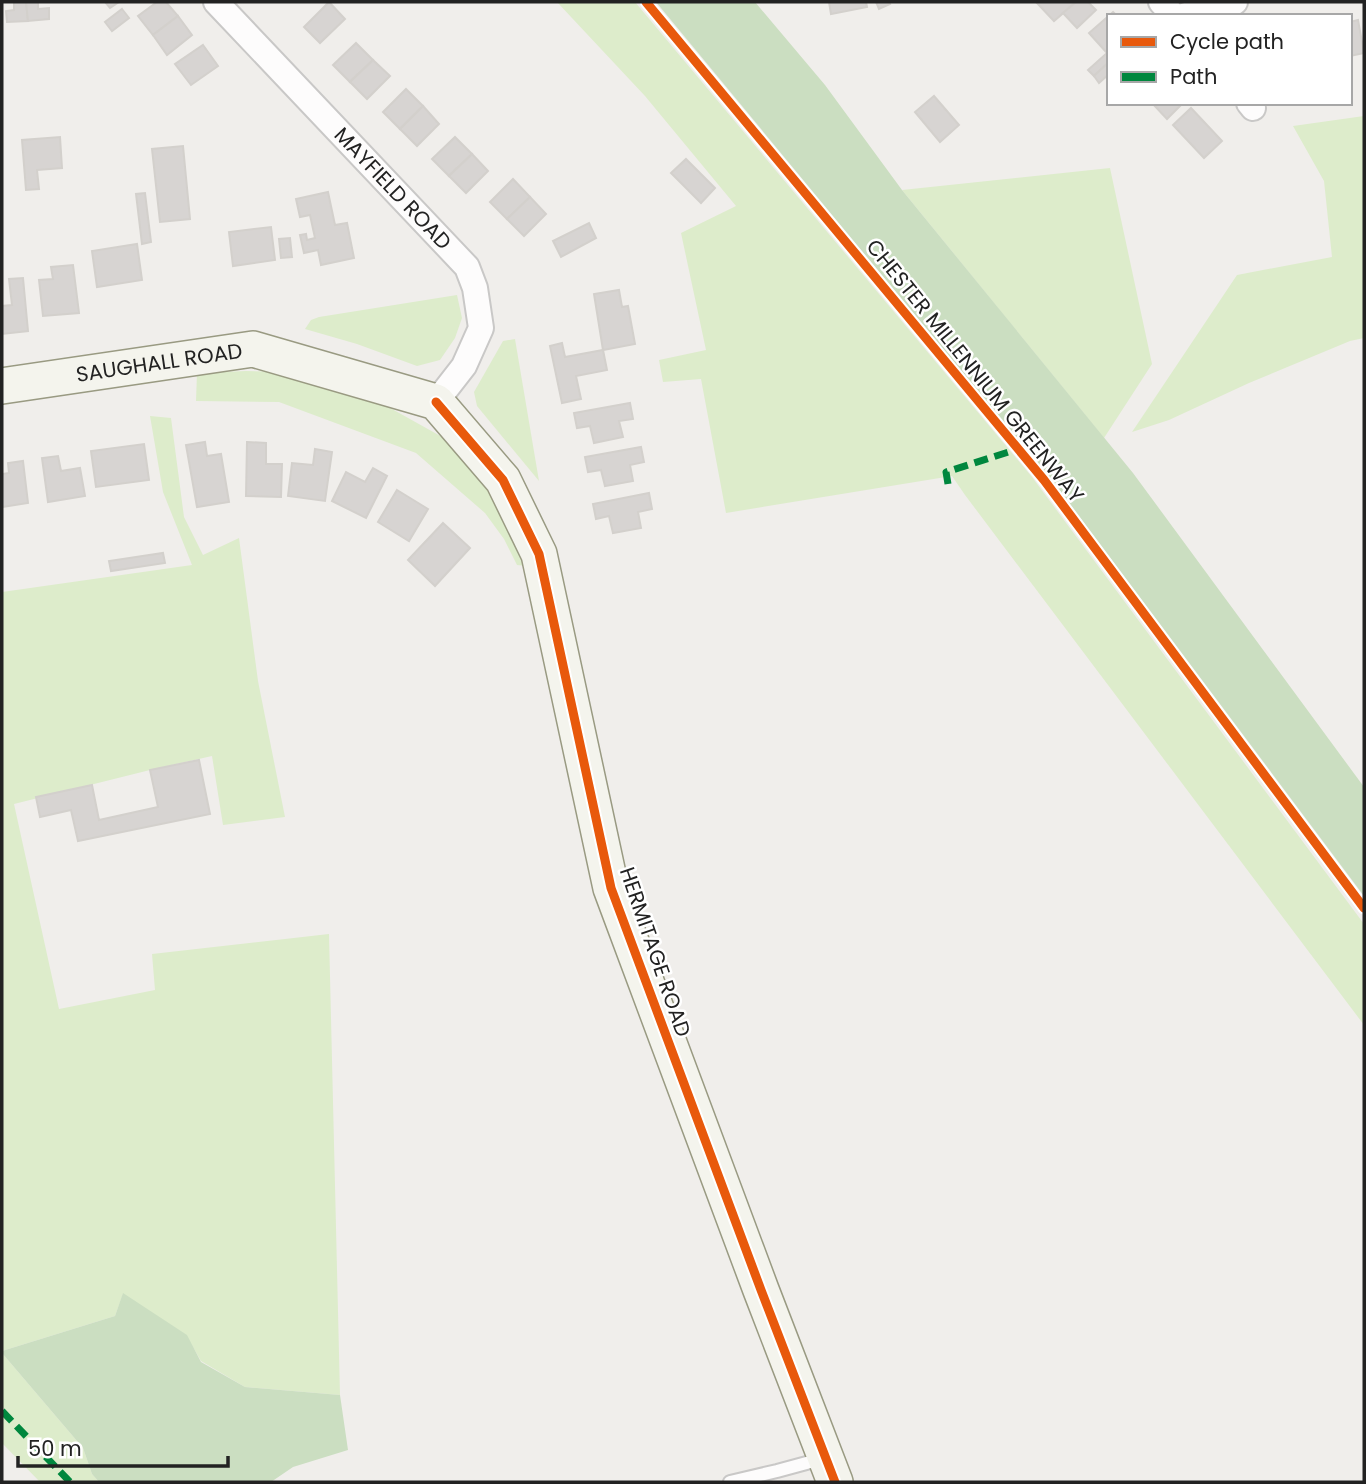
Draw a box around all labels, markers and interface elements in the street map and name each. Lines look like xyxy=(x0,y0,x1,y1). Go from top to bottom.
legend xyxy=(1107,14,1352,105)
text: Cycle path xyxy=(1170,27,1284,56)
text: Path xyxy=(1170,62,1217,91)
street label: MAYFIELD ROAD xyxy=(328,121,458,256)
street label: CHESTER MILLENNIUM GREENWAY xyxy=(860,233,1091,509)
street label: SAUGHALL ROAD xyxy=(74,336,244,389)
street label: HERMITAGE ROAD xyxy=(613,863,698,1041)
scale bar xyxy=(18,1424,228,1468)
text: 50 m xyxy=(28,1434,82,1463)

